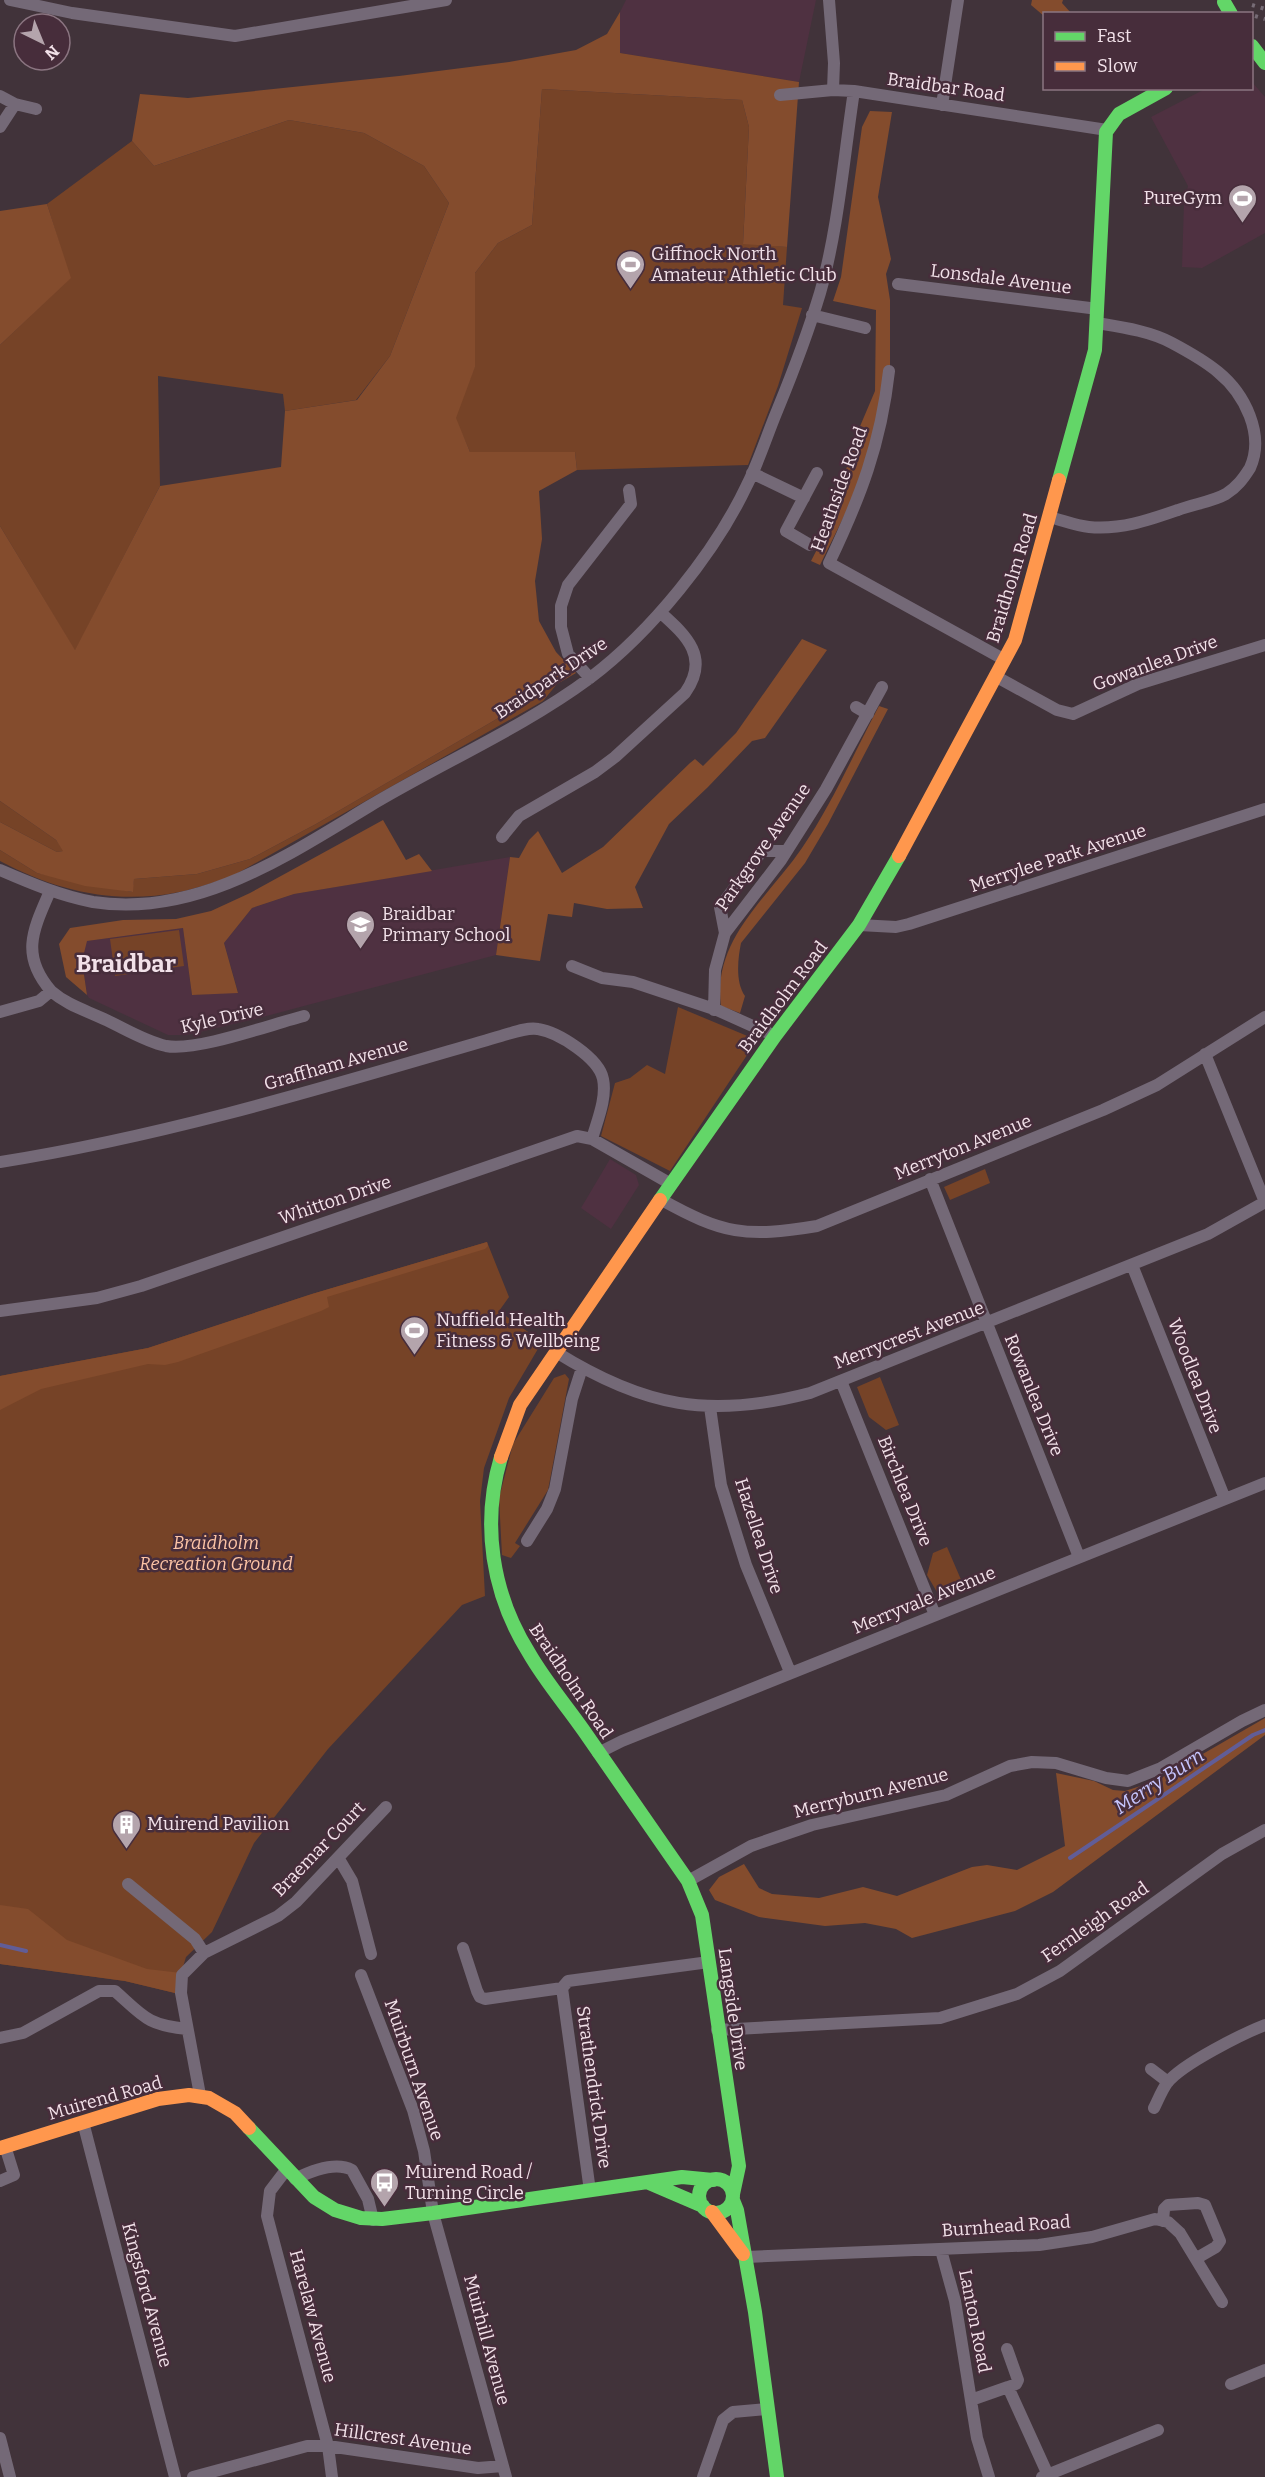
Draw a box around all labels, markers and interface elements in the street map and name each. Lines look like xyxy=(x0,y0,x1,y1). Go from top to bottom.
north arrow xyxy=(12,12,72,72)
legend xyxy=(1043,12,1253,90)
text: Fast xyxy=(1097,25,1132,47)
text: N xyxy=(41,41,63,64)
text: Slow xyxy=(1097,55,1138,77)
street label: Braidbar Road xyxy=(886,68,1007,106)
sports icon: PureGym xyxy=(1227,182,1259,224)
place label: PureGym xyxy=(1143,187,1222,209)
place label: Giffnock North Amateur Athletic Club xyxy=(651,243,837,286)
sports icon: Giffnock North Amateur Athletic Club xyxy=(614,248,646,290)
street label: Lonsdale Avenue xyxy=(929,259,1073,299)
street label: Heathside Road xyxy=(806,423,872,555)
street label: Braidholm Road xyxy=(982,510,1042,645)
street label: Gowanlea Drive xyxy=(1090,630,1220,696)
street label: Braidpark Drive xyxy=(491,632,611,724)
street label: Parkgrove Avenue xyxy=(711,779,815,915)
street label: Merrylee Park Avenue xyxy=(967,819,1149,897)
place label: Braidbar Primary School xyxy=(382,903,511,946)
school or university icon: Braidbar Primary School xyxy=(345,908,377,950)
street label: Braidholm Road xyxy=(734,936,832,1057)
district label: Braidbar xyxy=(76,950,176,978)
street label: Kyle Drive xyxy=(178,998,266,1038)
street label: Graffham Avenue xyxy=(261,1033,411,1095)
street label: Merryton Avenue xyxy=(891,1109,1035,1185)
street label: Whitton Drive xyxy=(276,1171,394,1229)
street label: Merrycrest Avenue xyxy=(831,1296,987,1374)
place label: Nuffield Health Fitness & Wellbeing xyxy=(436,1309,600,1352)
sports icon: Nuffield Health Fitness & Wellbeing xyxy=(399,1314,431,1356)
street label: Woodlea Drive xyxy=(1163,1315,1227,1437)
street label: Rowanlea Drive xyxy=(1000,1331,1068,1459)
street label: Birchlea Drive xyxy=(873,1433,937,1549)
street label: Hazellea Drive xyxy=(730,1475,788,1597)
park label: Braidholm Recreation Ground xyxy=(139,1532,293,1575)
street label: Merryvale Avenue xyxy=(849,1561,999,1639)
street label: Braidholm Road xyxy=(524,1619,618,1743)
water label: Merry Burn xyxy=(1110,1743,1208,1819)
street label: Merryburn Avenue xyxy=(791,1763,951,1823)
street label: Braemar Court xyxy=(268,1796,370,1901)
building icon: Muirend Pavilion xyxy=(110,1808,142,1850)
place label: Muirend Pavilion xyxy=(147,1813,290,1835)
street label: Fernleigh Road xyxy=(1037,1877,1153,1967)
street label: Langside Drive xyxy=(714,1946,752,2072)
street label: Muirburn Avenue xyxy=(380,1997,448,2143)
street label: Strathendrick Drive xyxy=(572,2004,616,2170)
street label: Muirend Road xyxy=(45,2071,165,2125)
place label: Muirend Road / Turning Circle xyxy=(405,2161,533,2204)
bus stop icon: Muirend Road / Turning Circle xyxy=(368,2166,400,2208)
street label: Burnhead Road xyxy=(941,2211,1071,2241)
street label: Kingsford Avenue xyxy=(117,2220,177,2370)
street label: Harelaw Avenue xyxy=(285,2247,341,2385)
street label: Lanton Road xyxy=(954,2267,996,2375)
street label: Muirhill Avenue xyxy=(459,2272,515,2408)
street label: Hillcrest Avenue xyxy=(333,2418,473,2460)

